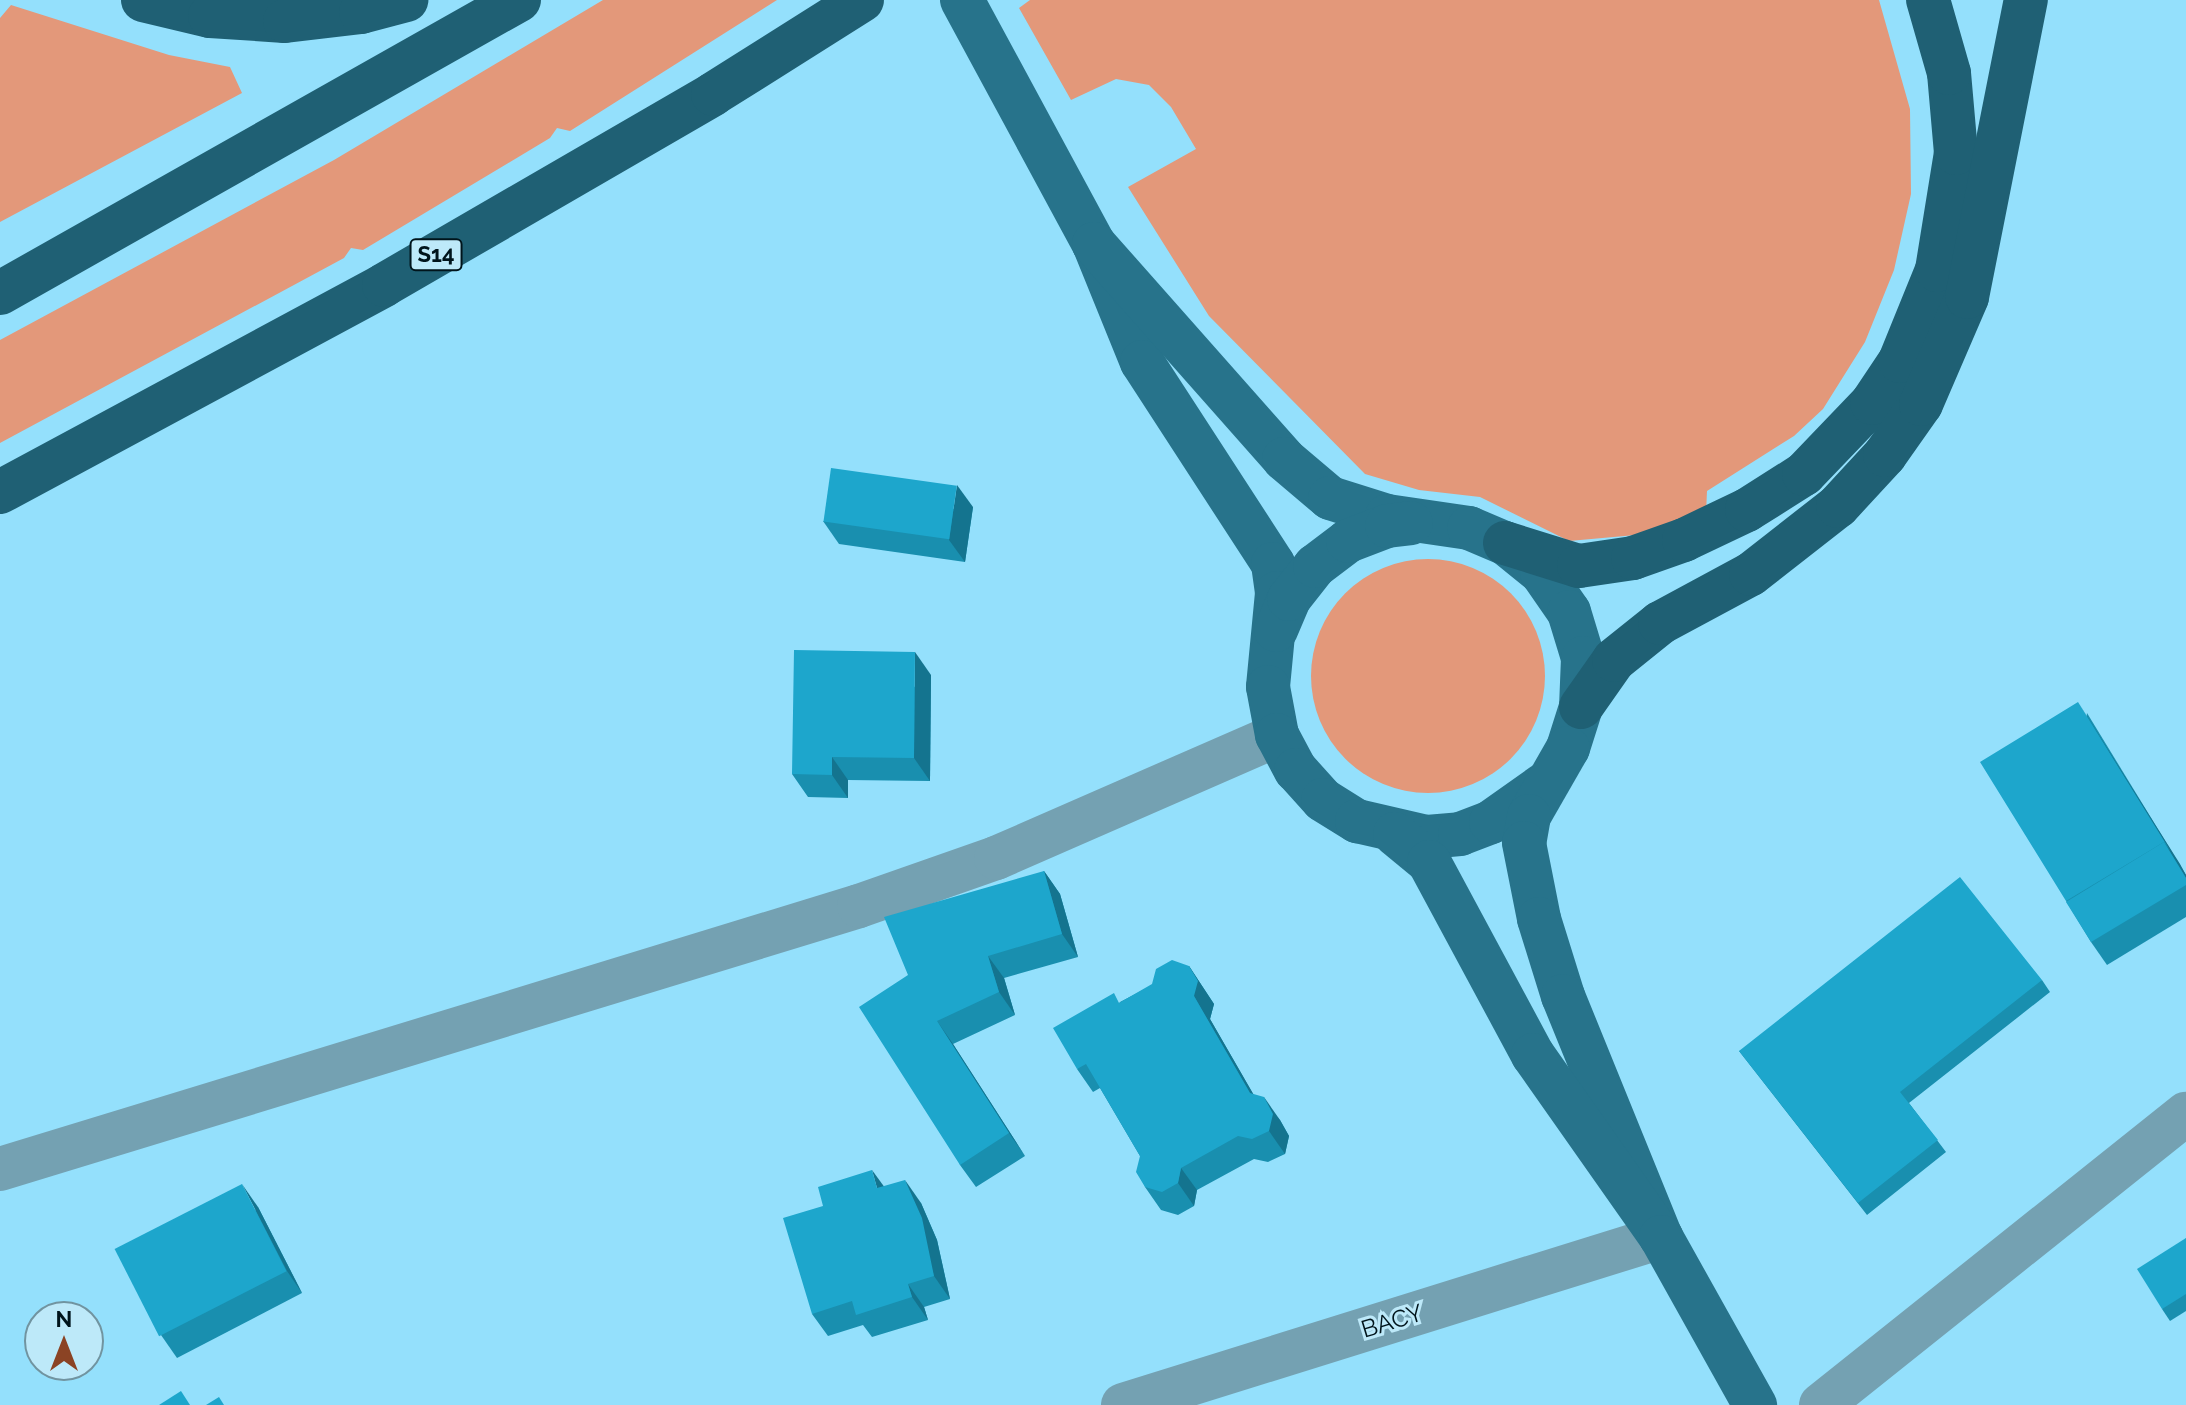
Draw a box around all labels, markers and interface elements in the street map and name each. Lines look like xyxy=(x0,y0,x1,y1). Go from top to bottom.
road number: S14 xyxy=(408,237,464,273)
street label: BACY xyxy=(1358,1298,1426,1344)
north arrow xyxy=(24,1301,104,1381)
text: N xyxy=(56,1306,72,1332)

